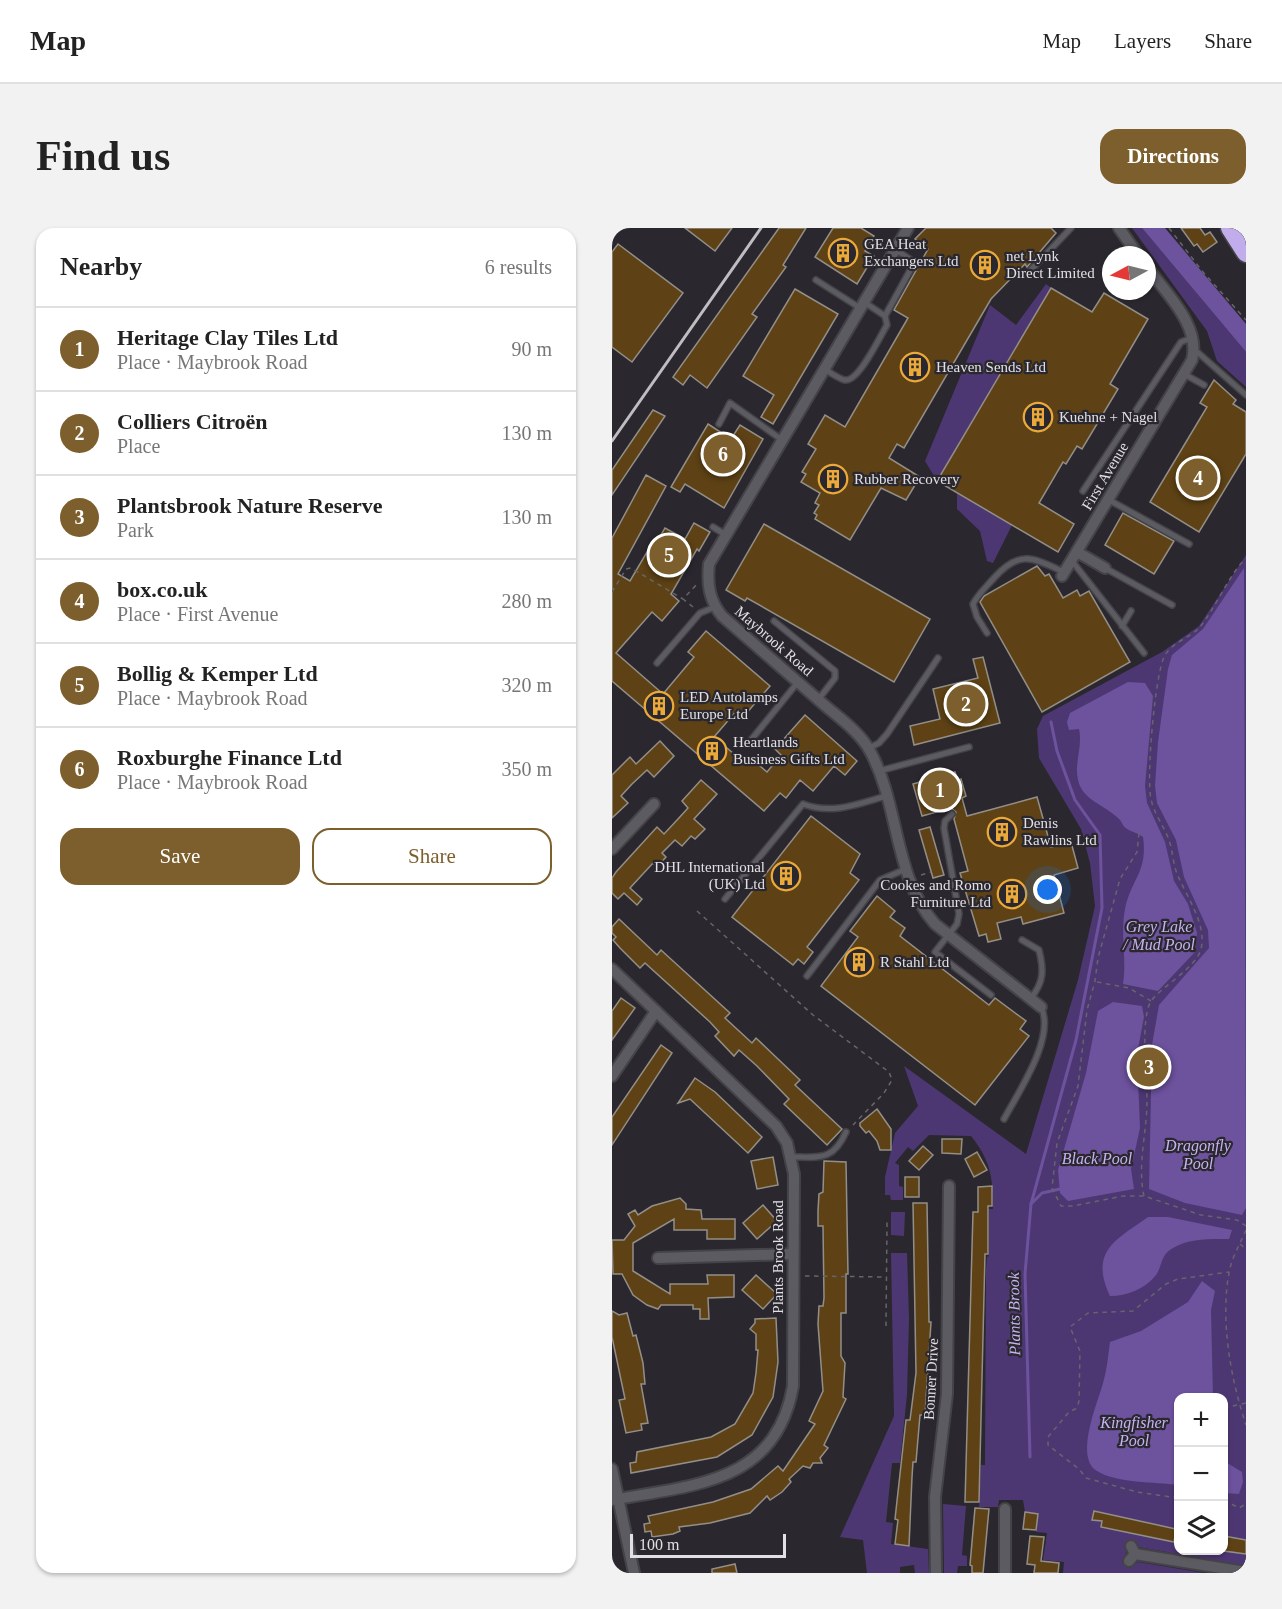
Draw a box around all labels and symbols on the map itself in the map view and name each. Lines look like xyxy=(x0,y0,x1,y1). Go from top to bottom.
place label: GEA Heat Exchangers Ltd xyxy=(864,236,959,269)
building icon: GEA Heat Exchangers Ltd xyxy=(827,237,859,269)
north arrow xyxy=(1102,246,1156,300)
place label: net Lynk Direct Limited xyxy=(1006,248,1095,281)
building icon: net Lynk Direct Limited xyxy=(969,249,1001,281)
building icon: Heaven Sends Ltd xyxy=(899,351,931,383)
place label: Heaven Sends Ltd xyxy=(936,359,1046,375)
building icon: Kuehne + Nagel xyxy=(1022,401,1054,433)
place label: Kuehne + Nagel xyxy=(1059,409,1157,425)
pin: 6 xyxy=(704,432,742,476)
street label: First Avenue xyxy=(1079,439,1132,513)
pin: 4 xyxy=(1178,456,1218,500)
building icon: Rubber Recovery xyxy=(817,463,849,495)
place label: Rubber Recovery xyxy=(854,471,960,487)
pin: 5 xyxy=(650,532,688,578)
street label: Maybrook Road xyxy=(732,603,817,679)
pin: 2 xyxy=(946,682,986,726)
place label: LED Autolamps Europe Ltd xyxy=(680,689,778,722)
building icon: LED Autolamps Europe Ltd xyxy=(643,690,675,722)
place label: Heartlands Business Gifts Ltd xyxy=(733,734,845,767)
building icon: Heartlands Business Gifts Ltd xyxy=(696,735,728,767)
pin: 1 xyxy=(920,768,960,812)
place label: Denis Rawlins Ltd xyxy=(1023,815,1097,848)
building icon: Denis Rawlins Ltd xyxy=(986,816,1018,848)
place label: DHL International (UK) Ltd xyxy=(654,859,765,893)
building icon: DHL International (UK) Ltd xyxy=(770,860,802,892)
your location xyxy=(1033,875,1062,904)
place label: Cookes and Romo Furniture Ltd xyxy=(880,877,991,910)
building icon: Cookes and Romo Furniture Ltd xyxy=(996,878,1028,910)
water label: Grey Lake / Mud Pool xyxy=(1122,918,1196,953)
building icon: R Stahl Ltd xyxy=(843,946,875,978)
place label: R Stahl Ltd xyxy=(880,954,950,970)
pin: 3 xyxy=(1130,1044,1168,1090)
water label: Dragonfly Pool xyxy=(1164,1137,1232,1172)
water label: Black Pool xyxy=(1062,1150,1133,1167)
street label: Plants Brook Road xyxy=(770,1200,786,1314)
water label: Plants Brook xyxy=(1005,1271,1023,1357)
street label: Bonner Drive xyxy=(921,1337,941,1420)
water label: Kingfisher Pool xyxy=(1099,1414,1169,1449)
scale bar xyxy=(630,1531,786,1558)

